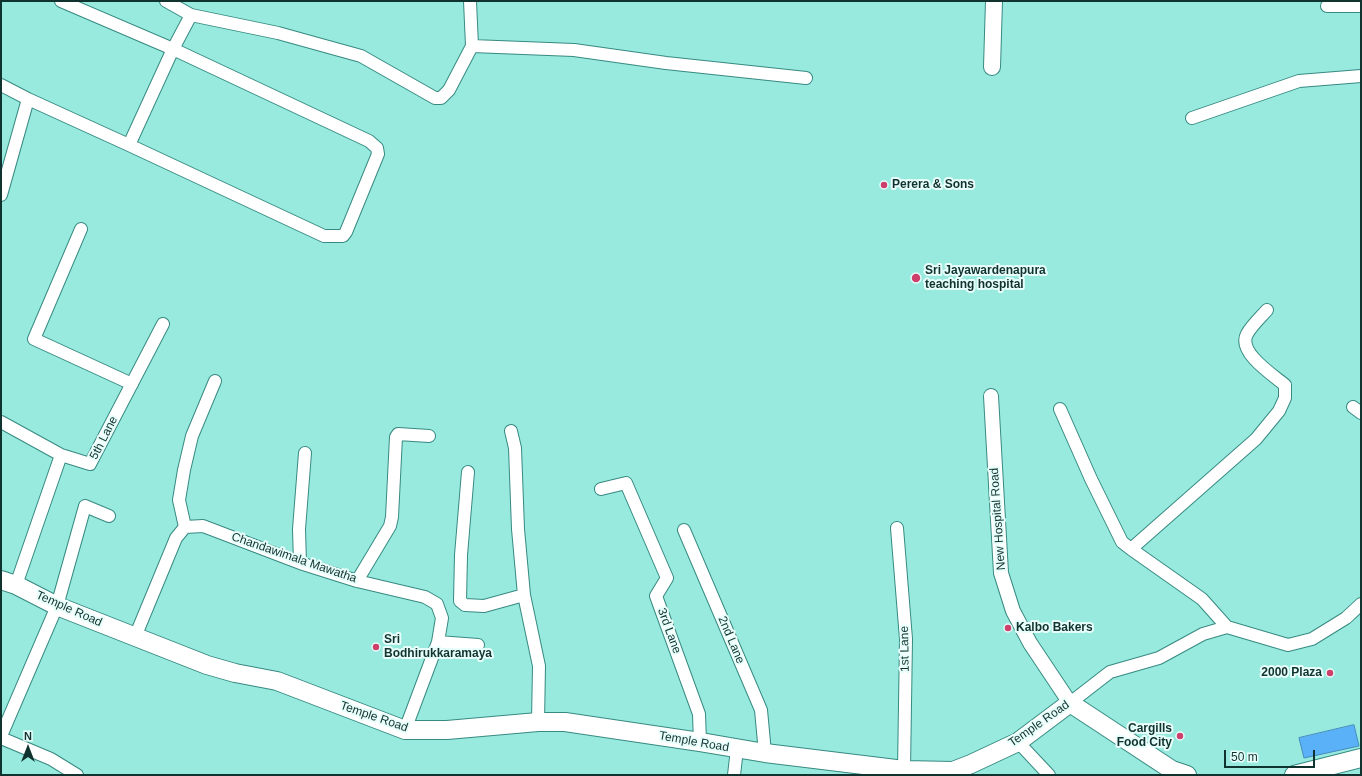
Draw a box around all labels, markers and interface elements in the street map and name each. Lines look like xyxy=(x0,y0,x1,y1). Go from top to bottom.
place label: Perera & Sons xyxy=(892,178,974,192)
marker: Perera & Sons xyxy=(879,180,889,190)
place label: Sri Jayawardenapura teaching hospital xyxy=(925,264,1046,292)
marker: Sri Jayawardenapura teaching hospital xyxy=(910,272,922,284)
street label: 5th Lane xyxy=(87,414,121,462)
street label: New Hospital Road xyxy=(987,467,1009,571)
street label: Chandawimala Mawatha xyxy=(230,530,358,586)
street label: Temple Road xyxy=(34,588,104,630)
street label: 3rd Lane xyxy=(654,606,684,656)
street label: 2nd Lane xyxy=(715,614,747,666)
place label: Kalbo Bakers xyxy=(1016,621,1093,635)
marker: Kalbo Bakers xyxy=(1003,623,1013,633)
street label: 1st Lane xyxy=(897,626,913,672)
place label: Sri Bodhirukkaramaya xyxy=(384,633,492,661)
marker: Sri Bodhirukkaramaya xyxy=(371,642,381,652)
place label: 2000 Plaza xyxy=(1261,666,1322,680)
marker: 2000 Plaza xyxy=(1325,668,1335,678)
street label: Temple Road xyxy=(1006,698,1072,750)
street label: Temple Road xyxy=(338,699,410,735)
place label: Cargills Food City xyxy=(1117,722,1172,750)
north arrow xyxy=(8,728,48,768)
street label: Temple Road xyxy=(658,729,730,755)
text: N xyxy=(24,730,32,742)
marker: Cargills Food City xyxy=(1175,731,1185,741)
scale bar xyxy=(1226,742,1317,768)
text: 50 m xyxy=(1231,750,1258,764)

